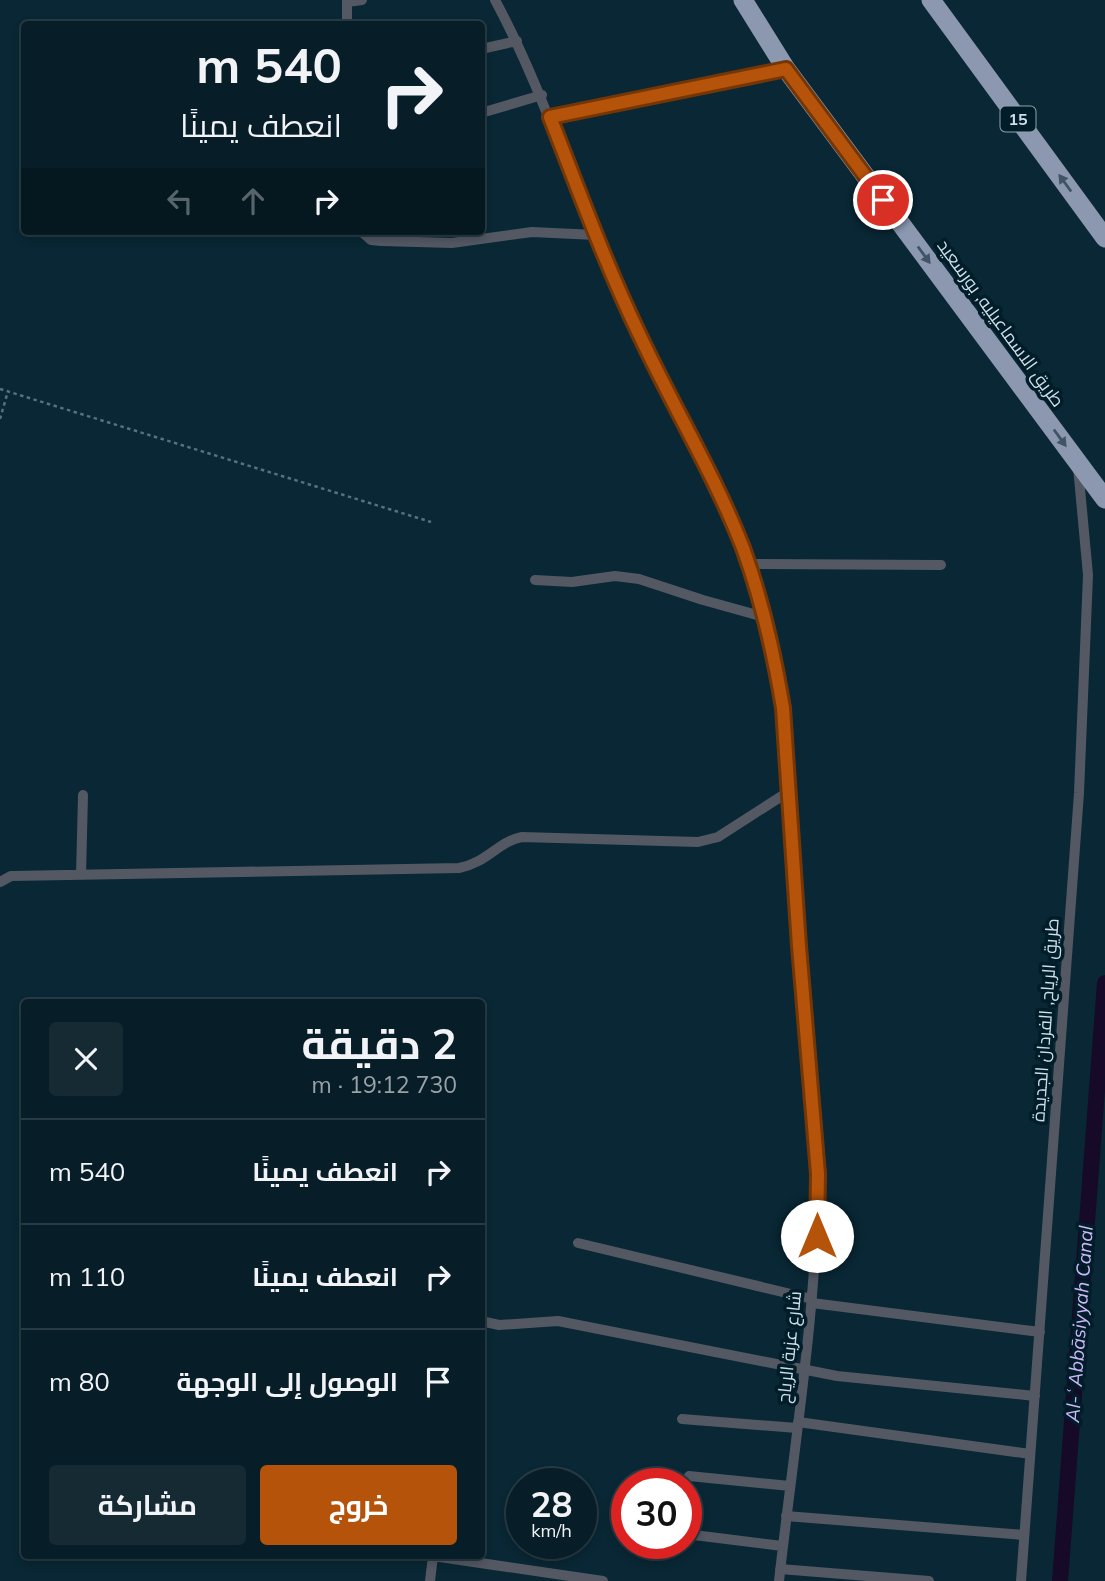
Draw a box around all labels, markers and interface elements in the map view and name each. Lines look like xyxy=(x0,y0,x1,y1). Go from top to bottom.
text: 540 m xyxy=(196,34,342,95)
icon: right xyxy=(366,49,457,140)
text: انعطف يمينًا xyxy=(180,105,342,145)
road number: 15 xyxy=(1000,106,1036,132)
pin xyxy=(853,170,913,230)
one-way arrow xyxy=(1058,174,1072,192)
icon: arrive xyxy=(864,181,902,219)
icon: left xyxy=(161,182,199,220)
icon: ahead xyxy=(234,182,272,220)
icon: right xyxy=(307,182,345,220)
street label: طريق الاسماعيليه, بورسعيد xyxy=(932,235,1070,412)
one-way arrow xyxy=(917,246,931,264)
one-way arrow xyxy=(1052,429,1066,447)
street label: طريق الرياح, الفردان الجديدة xyxy=(1026,917,1065,1123)
text: 2 دقيقة xyxy=(302,1017,457,1070)
button: close xyxy=(49,1022,123,1096)
text: 730 m · 19:12 xyxy=(312,1070,457,1099)
icon: right xyxy=(419,1153,457,1191)
text: 540 m xyxy=(49,1155,125,1188)
text: انعطف يمينًا xyxy=(252,1155,398,1188)
position arrow xyxy=(780,1199,854,1273)
water label: Al-ʿAbbāsiyyah Canal xyxy=(1060,1224,1098,1424)
icon: right xyxy=(419,1258,457,1296)
text: 110 m xyxy=(49,1260,125,1293)
text: انعطف يمينًا xyxy=(252,1260,398,1293)
street label: شارع عزبة الرياح xyxy=(772,1290,807,1404)
icon: arrive xyxy=(419,1363,457,1401)
text: 80 m xyxy=(49,1365,110,1398)
text: الوصول إلى الوجهة xyxy=(177,1365,398,1398)
button: مشاركة xyxy=(49,1465,246,1545)
button: خروج xyxy=(260,1465,457,1545)
speed limit sign: 30 xyxy=(611,1468,702,1559)
text: 28 xyxy=(530,1482,573,1526)
text: km/h xyxy=(531,1519,572,1542)

